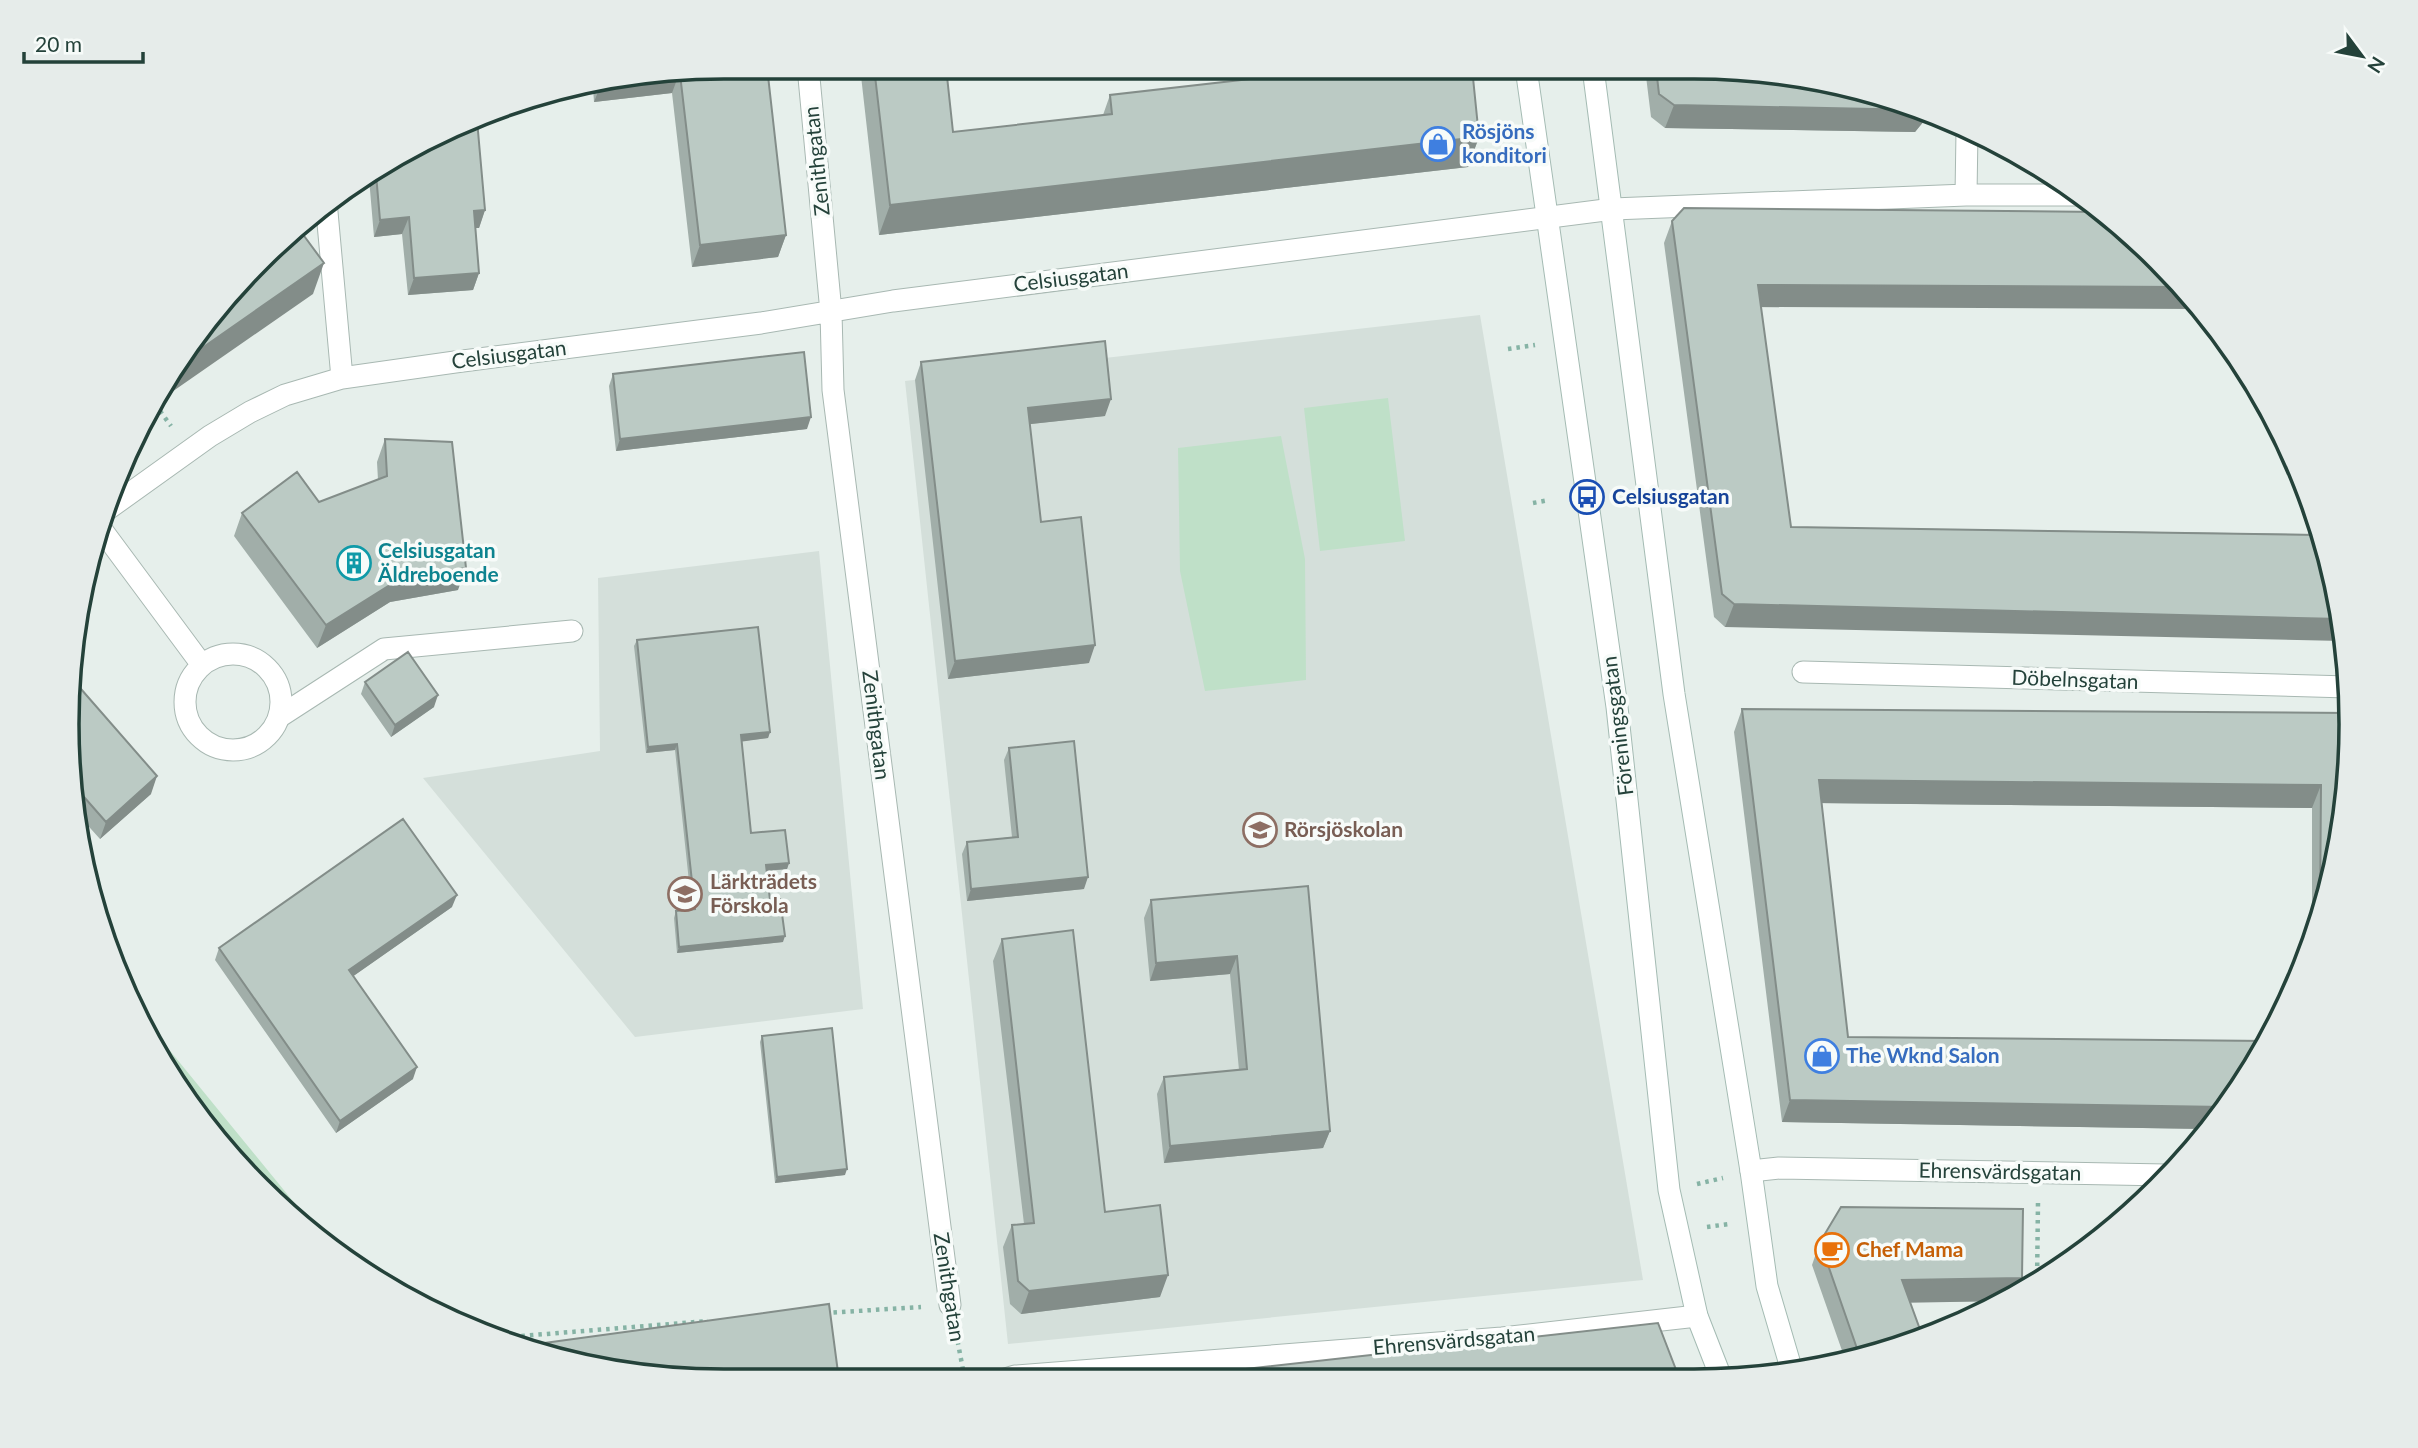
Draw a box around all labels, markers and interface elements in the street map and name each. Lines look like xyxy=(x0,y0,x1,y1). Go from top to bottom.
scale bar xyxy=(24,21,144,65)
north arrow xyxy=(2327,21,2397,91)
text: 20 m xyxy=(35,31,82,56)
text: N xyxy=(2363,53,2390,78)
street label: Zenithgatan xyxy=(797,105,834,217)
place label: Rösjöns konditori xyxy=(1462,118,1547,167)
shop icon: Rösjöns konditori xyxy=(1419,125,1457,163)
street label: Celsiusgatan xyxy=(1012,257,1130,296)
street label: Celsiusgatan xyxy=(450,334,568,373)
bus stop icon: Celsiusgatan xyxy=(1568,478,1606,516)
place label: Celsiusgatan xyxy=(1612,483,1730,508)
place label: Celsiusgatan Äldreboende xyxy=(377,537,499,586)
building icon: Celsiusgatan Äldreboende xyxy=(335,544,373,582)
street label: Föreningsgatan xyxy=(1596,655,1637,797)
street label: Döbelnsgatan xyxy=(2011,664,2139,693)
street label: Zenithgatan xyxy=(858,669,897,781)
school or university icon: Rörsjöskolan xyxy=(1241,811,1279,849)
place label: Rörsjöskolan xyxy=(1284,816,1403,841)
place label: Lärkträdets Förskola xyxy=(710,868,817,917)
school or university icon: Lärkträdets Förskola xyxy=(666,875,704,913)
shop icon: The Wknd Salon xyxy=(1803,1037,1841,1075)
place label: The Wknd Salon xyxy=(1846,1042,2000,1067)
street label: Ehrensvärdsgatan xyxy=(1918,1157,2082,1184)
street label: Zenithgatan xyxy=(930,1230,971,1343)
cafe icon: Chef Mama xyxy=(1813,1231,1851,1269)
place label: Chef Mama xyxy=(1856,1236,1964,1261)
street label: Ehrensvärdsgatan xyxy=(1372,1320,1536,1359)

